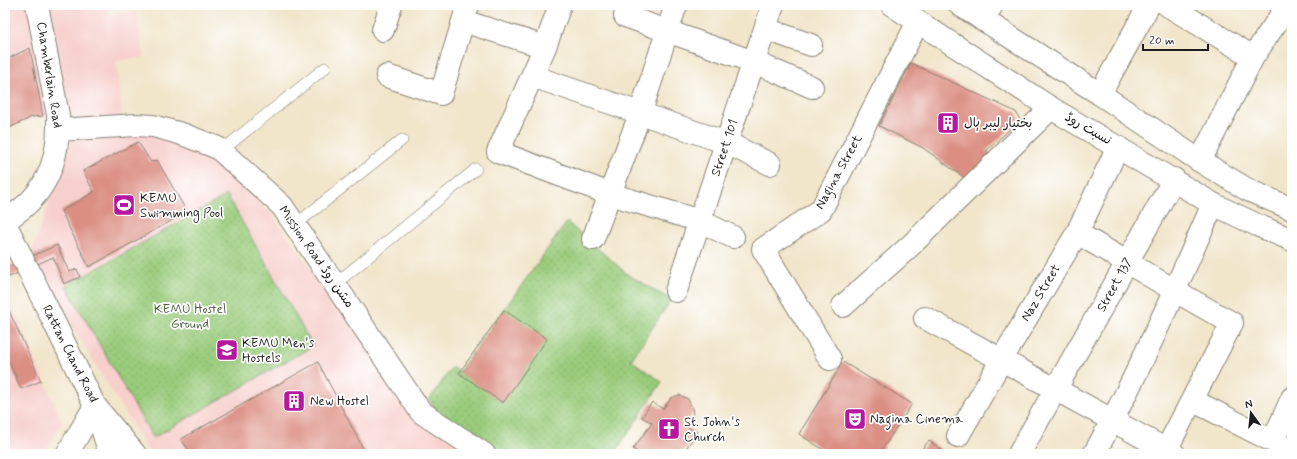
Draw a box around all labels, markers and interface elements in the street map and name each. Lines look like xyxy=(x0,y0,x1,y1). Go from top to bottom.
street label: Chamberlain Road xyxy=(32,21,66,129)
scale bar xyxy=(1143,26,1208,52)
text: 20 m xyxy=(1149,33,1175,49)
street label: نسبت روڈ xyxy=(1061,109,1115,149)
building icon: بختیار لیبر ہال xyxy=(935,110,961,136)
place label: بختیار لیبر ہال xyxy=(964,115,1032,132)
street label: Street 101 xyxy=(707,117,743,179)
street label: Nagina Street xyxy=(811,131,868,213)
place label: KEMU Swimming Pool xyxy=(140,190,223,223)
sports icon: KEMU Swimming Pool xyxy=(111,192,137,218)
street label: Mission Road مشن روڈ xyxy=(274,203,358,311)
street label: Street 137 xyxy=(1093,255,1137,315)
street label: Naz Street xyxy=(1017,261,1065,325)
park label: KEMU Hostel Ground xyxy=(154,301,226,333)
street label: Rattan Chand Road xyxy=(38,302,102,406)
place label: KEMU Men's Hostels xyxy=(242,335,314,367)
school or university icon: KEMU Men's Hostels xyxy=(214,337,240,363)
building icon: New Hostel xyxy=(281,388,307,414)
place label: New Hostel xyxy=(310,393,369,410)
north arrow xyxy=(1231,393,1271,433)
text: N xyxy=(1243,397,1254,412)
theatre icon: Nagina Cinema xyxy=(842,406,868,432)
place label: Nagina Cinema xyxy=(870,411,963,430)
place label: St. John's Church xyxy=(684,414,740,446)
church icon: St. John's Church xyxy=(656,416,682,442)

